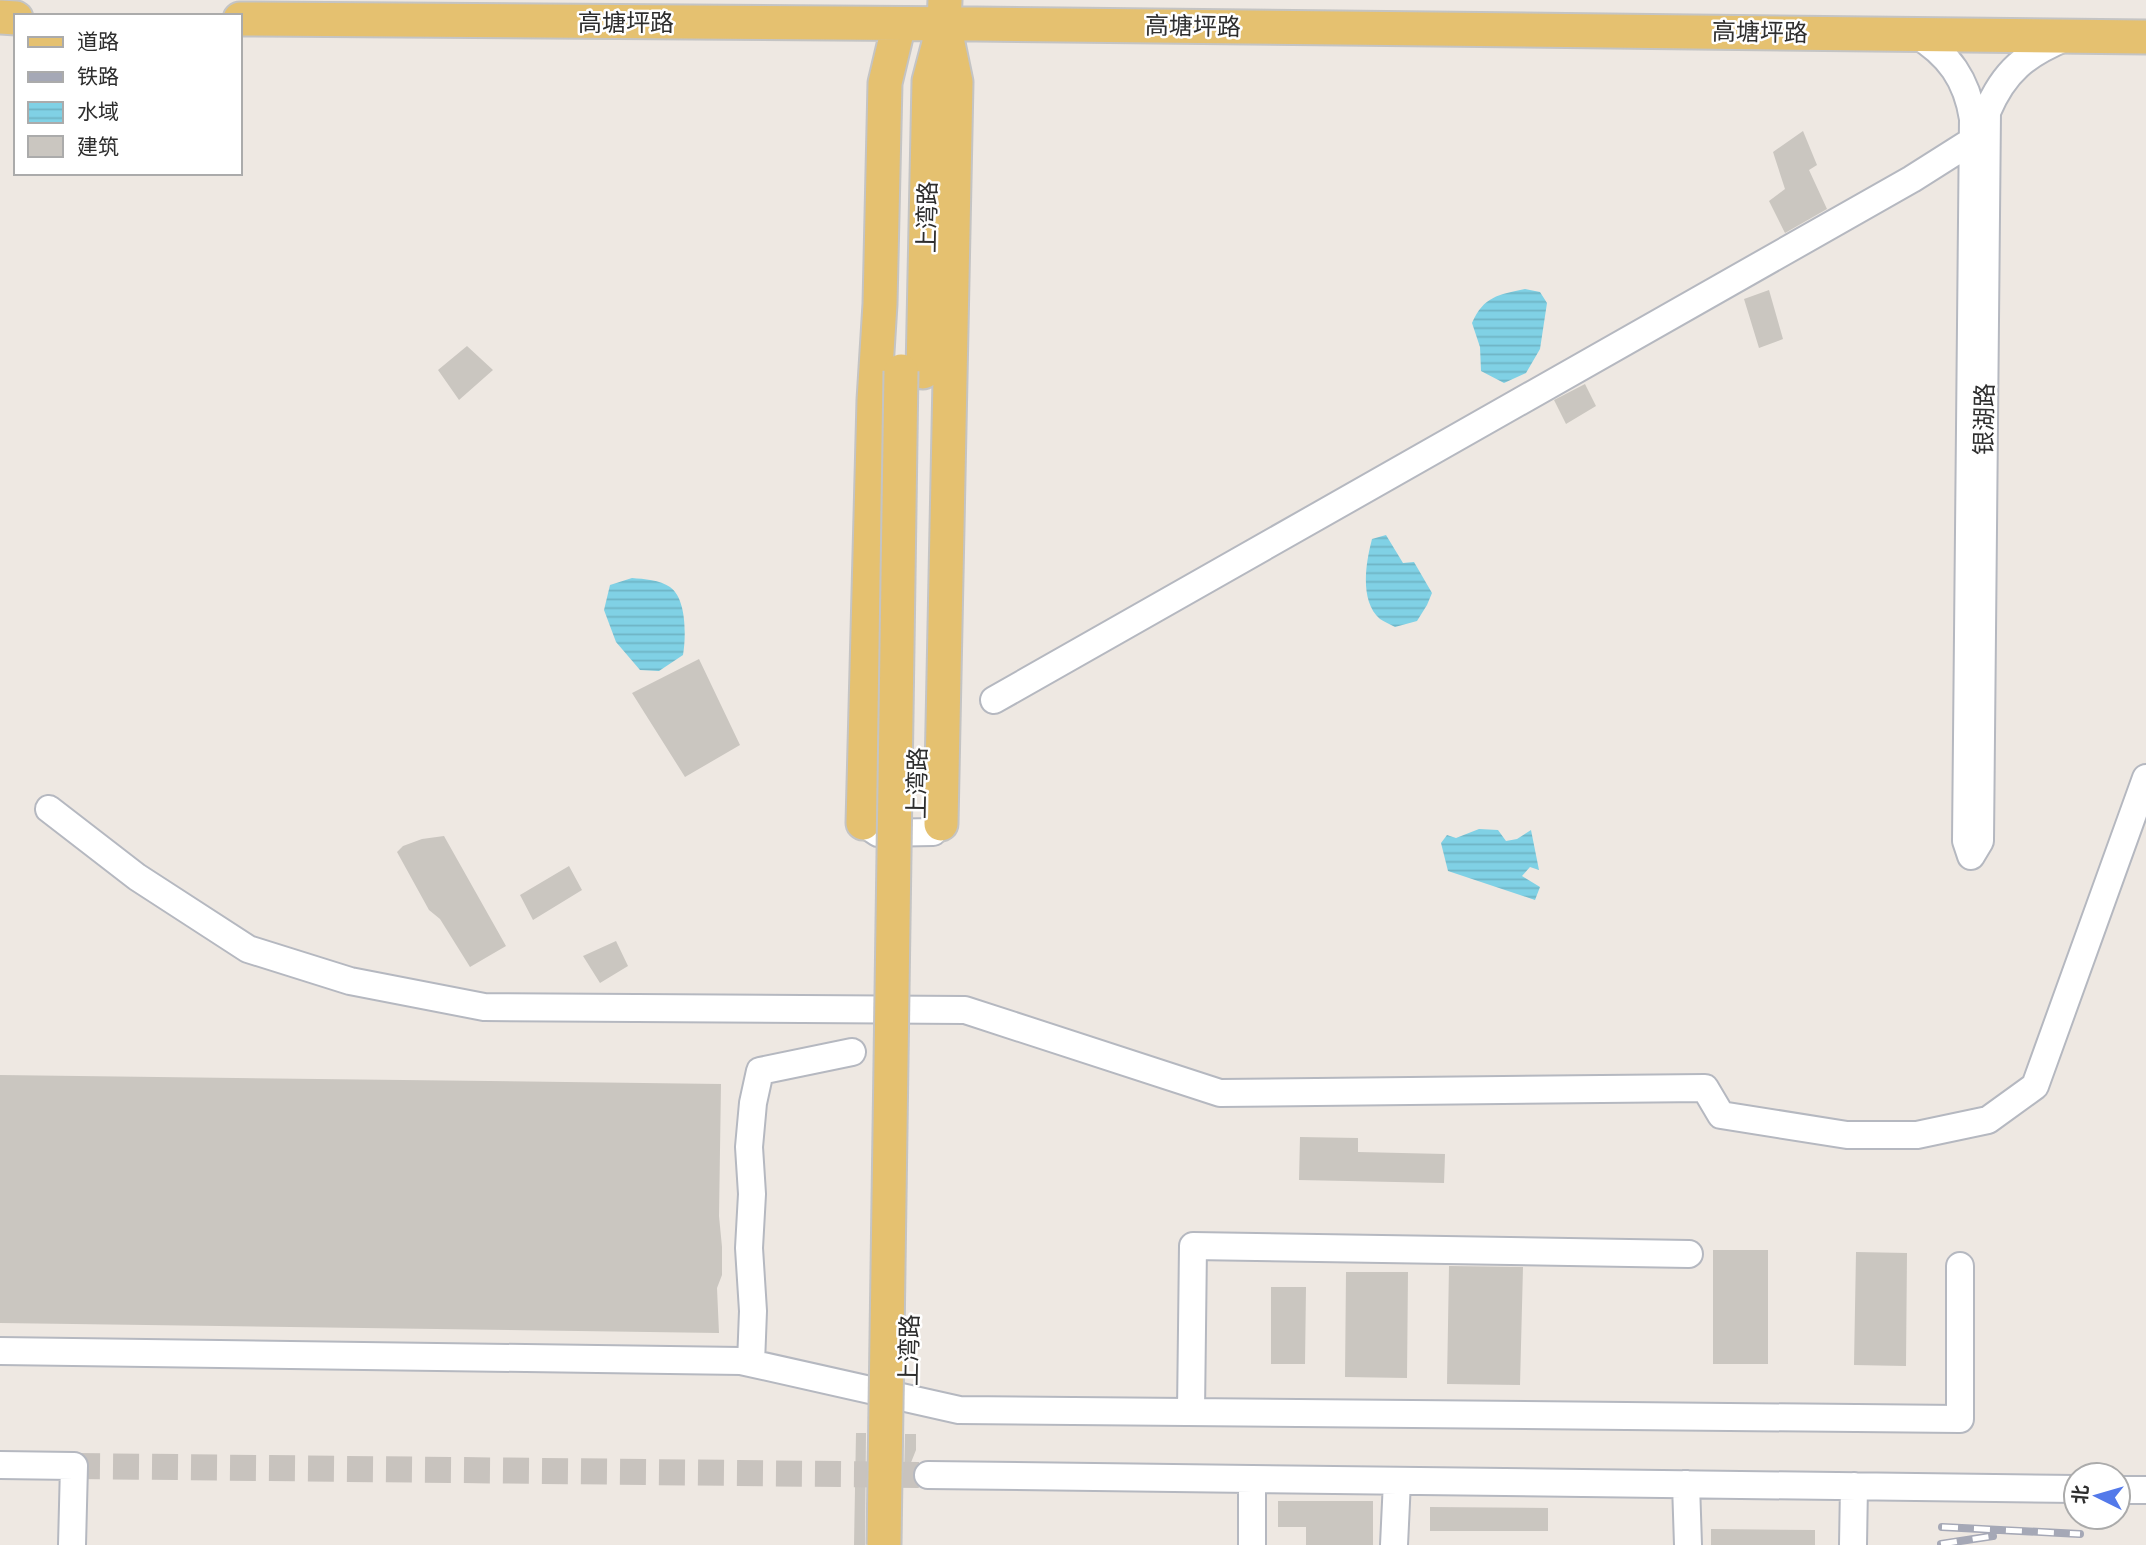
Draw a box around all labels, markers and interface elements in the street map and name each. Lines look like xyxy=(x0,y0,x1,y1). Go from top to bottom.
street label: 高塘坪路 xyxy=(578,8,674,37)
street label: 高塘坪路 xyxy=(1145,11,1241,41)
legend xyxy=(14,14,242,175)
street label: 高塘坪路 xyxy=(1712,17,1808,47)
text: 道路 xyxy=(77,29,119,54)
text: 铁路 xyxy=(77,64,119,89)
text: 水域 xyxy=(77,99,119,124)
text: 建筑 xyxy=(77,134,119,159)
street label: 上湾路 xyxy=(912,181,942,253)
street label: 银湖路 xyxy=(1969,383,1999,455)
street label: 上湾路 xyxy=(902,747,932,819)
street label: 上湾路 xyxy=(894,1314,924,1386)
north arrow xyxy=(2062,1461,2132,1531)
text: 北 xyxy=(2068,1484,2093,1505)

